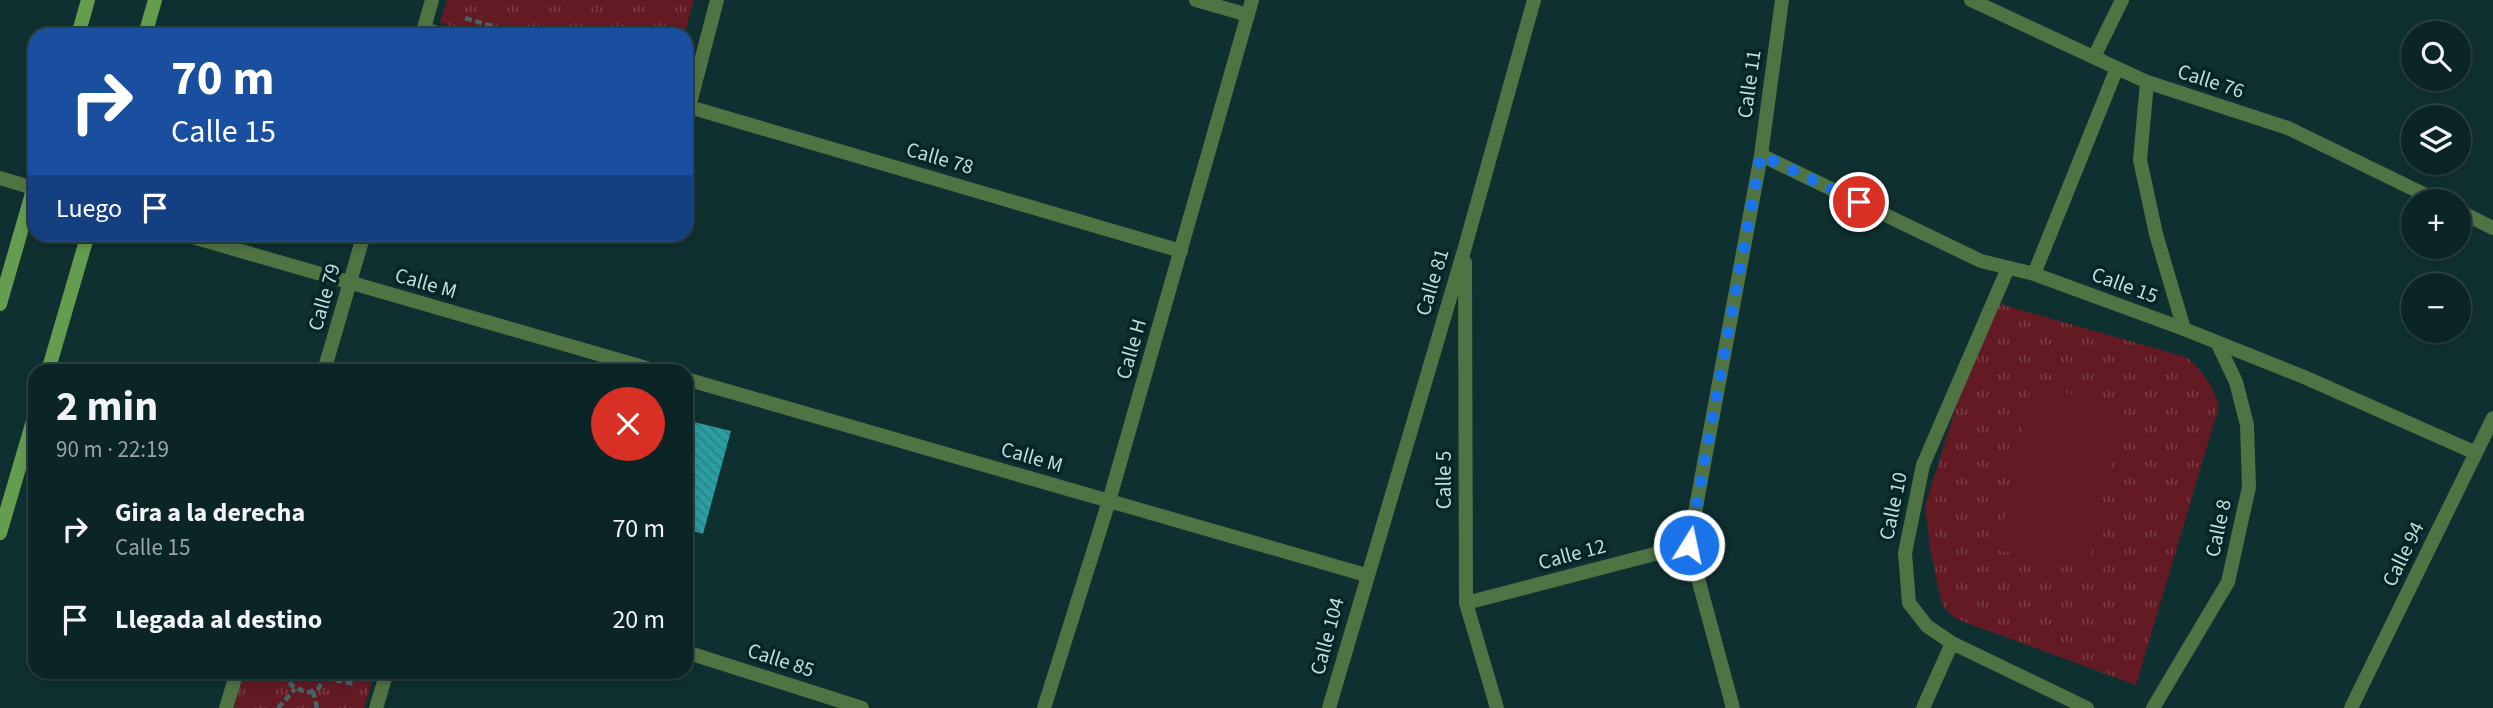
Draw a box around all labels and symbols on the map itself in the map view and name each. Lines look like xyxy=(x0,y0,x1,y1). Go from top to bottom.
street label: Calle 11 xyxy=(1729,48,1769,120)
street label: Calle 76 xyxy=(2174,56,2248,106)
street label: Calle 78 xyxy=(903,134,977,182)
pin xyxy=(1829,172,1889,232)
street label: Calle 81 xyxy=(1408,245,1456,319)
street label: Calle 15 xyxy=(2088,259,2162,311)
street label: Calle 79 xyxy=(300,260,348,334)
street label: Calle M xyxy=(392,260,460,306)
street label: Calle H xyxy=(1108,315,1154,383)
street label: Calle M xyxy=(998,434,1066,480)
street label: Calle 5 xyxy=(1429,451,1459,509)
street label: Calle 10 xyxy=(1871,469,1915,543)
street label: Calle 8 xyxy=(2197,496,2239,560)
position arrow xyxy=(1652,508,1726,582)
street label: Calle 94 xyxy=(2374,517,2432,591)
street label: Calle 12 xyxy=(1535,531,1609,577)
street label: Calle 104 xyxy=(1302,594,1352,678)
street label: Calle 85 xyxy=(744,635,818,685)

